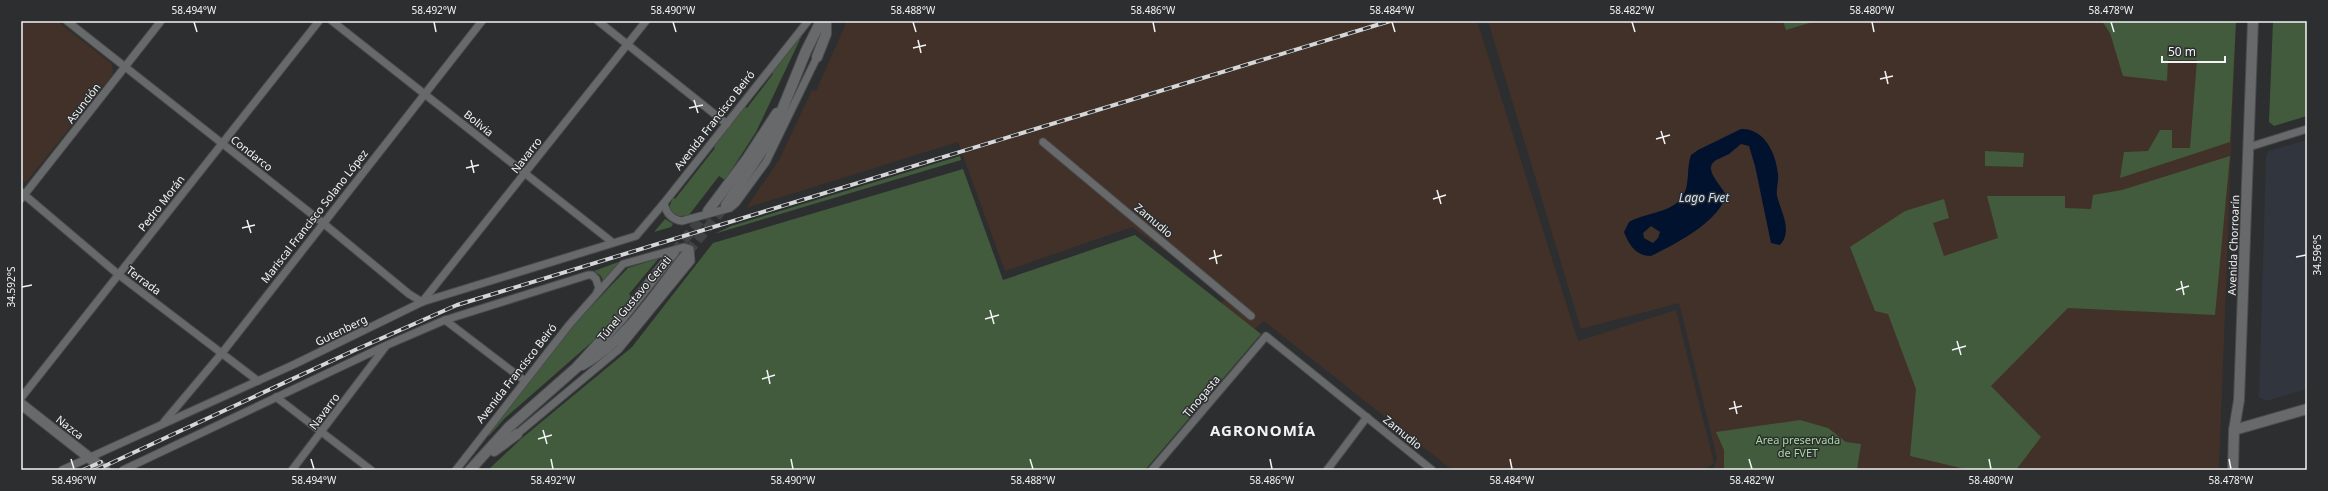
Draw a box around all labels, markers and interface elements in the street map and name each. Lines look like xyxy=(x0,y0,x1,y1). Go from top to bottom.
text: 58.494°W xyxy=(172,3,217,17)
text: 58.492°W xyxy=(412,3,457,17)
text: 58.490°W xyxy=(651,3,696,17)
text: 58.488°W xyxy=(891,3,936,17)
text: 58.486°W xyxy=(1131,3,1176,17)
text: 58.484°W xyxy=(1370,3,1415,17)
text: 58.482°W xyxy=(1610,3,1655,17)
text: 58.480°W xyxy=(1850,3,1895,17)
text: 58.478°W xyxy=(2089,3,2134,17)
scale bar xyxy=(2162,38,2225,64)
text: 50 m xyxy=(2168,43,2196,60)
street label: Avenida Francisco Beiró xyxy=(670,67,758,173)
street label: Asunción xyxy=(62,80,104,126)
street label: Bolivia xyxy=(461,106,497,140)
street label: Condarco xyxy=(228,132,276,174)
street label: Navarro xyxy=(507,134,545,176)
street label: Mariscal Francisco Solano López xyxy=(257,146,371,286)
street label: Pedro Morán xyxy=(134,172,188,234)
water label: Lago Fvet xyxy=(1679,189,1730,206)
street label: Avenida Chorroarín xyxy=(2224,195,2242,295)
street label: Zamudio xyxy=(1132,200,1177,241)
text: 34.596°S xyxy=(2310,234,2324,276)
street label: Túnel Gustavo Cerati xyxy=(594,252,674,344)
street label: Terrada xyxy=(124,262,164,298)
text: 34.592°S xyxy=(4,266,18,308)
street label: Gutenberg xyxy=(313,311,369,349)
street label: Avenida Francisco Beiró xyxy=(472,320,560,426)
street label: Tinogasta xyxy=(1179,372,1223,420)
street label: Navarro xyxy=(305,390,343,432)
street label: Nazca xyxy=(53,411,87,443)
street label: Zamudio xyxy=(1380,412,1426,452)
district label: AGRONOMÍA xyxy=(1210,420,1316,440)
park label: Area preservada de FVET xyxy=(1756,432,1840,460)
text: 58.496°W xyxy=(52,473,97,487)
text: 58.494°W xyxy=(292,473,337,487)
text: 58.492°W xyxy=(531,473,576,487)
text: 58.490°W xyxy=(771,473,816,487)
text: 58.488°W xyxy=(1011,473,1056,487)
text: 58.486°W xyxy=(1250,473,1295,487)
text: 58.484°W xyxy=(1490,473,1535,487)
text: 58.482°W xyxy=(1730,473,1775,487)
text: 58.480°W xyxy=(1969,473,2014,487)
text: 58.478°W xyxy=(2209,473,2254,487)

